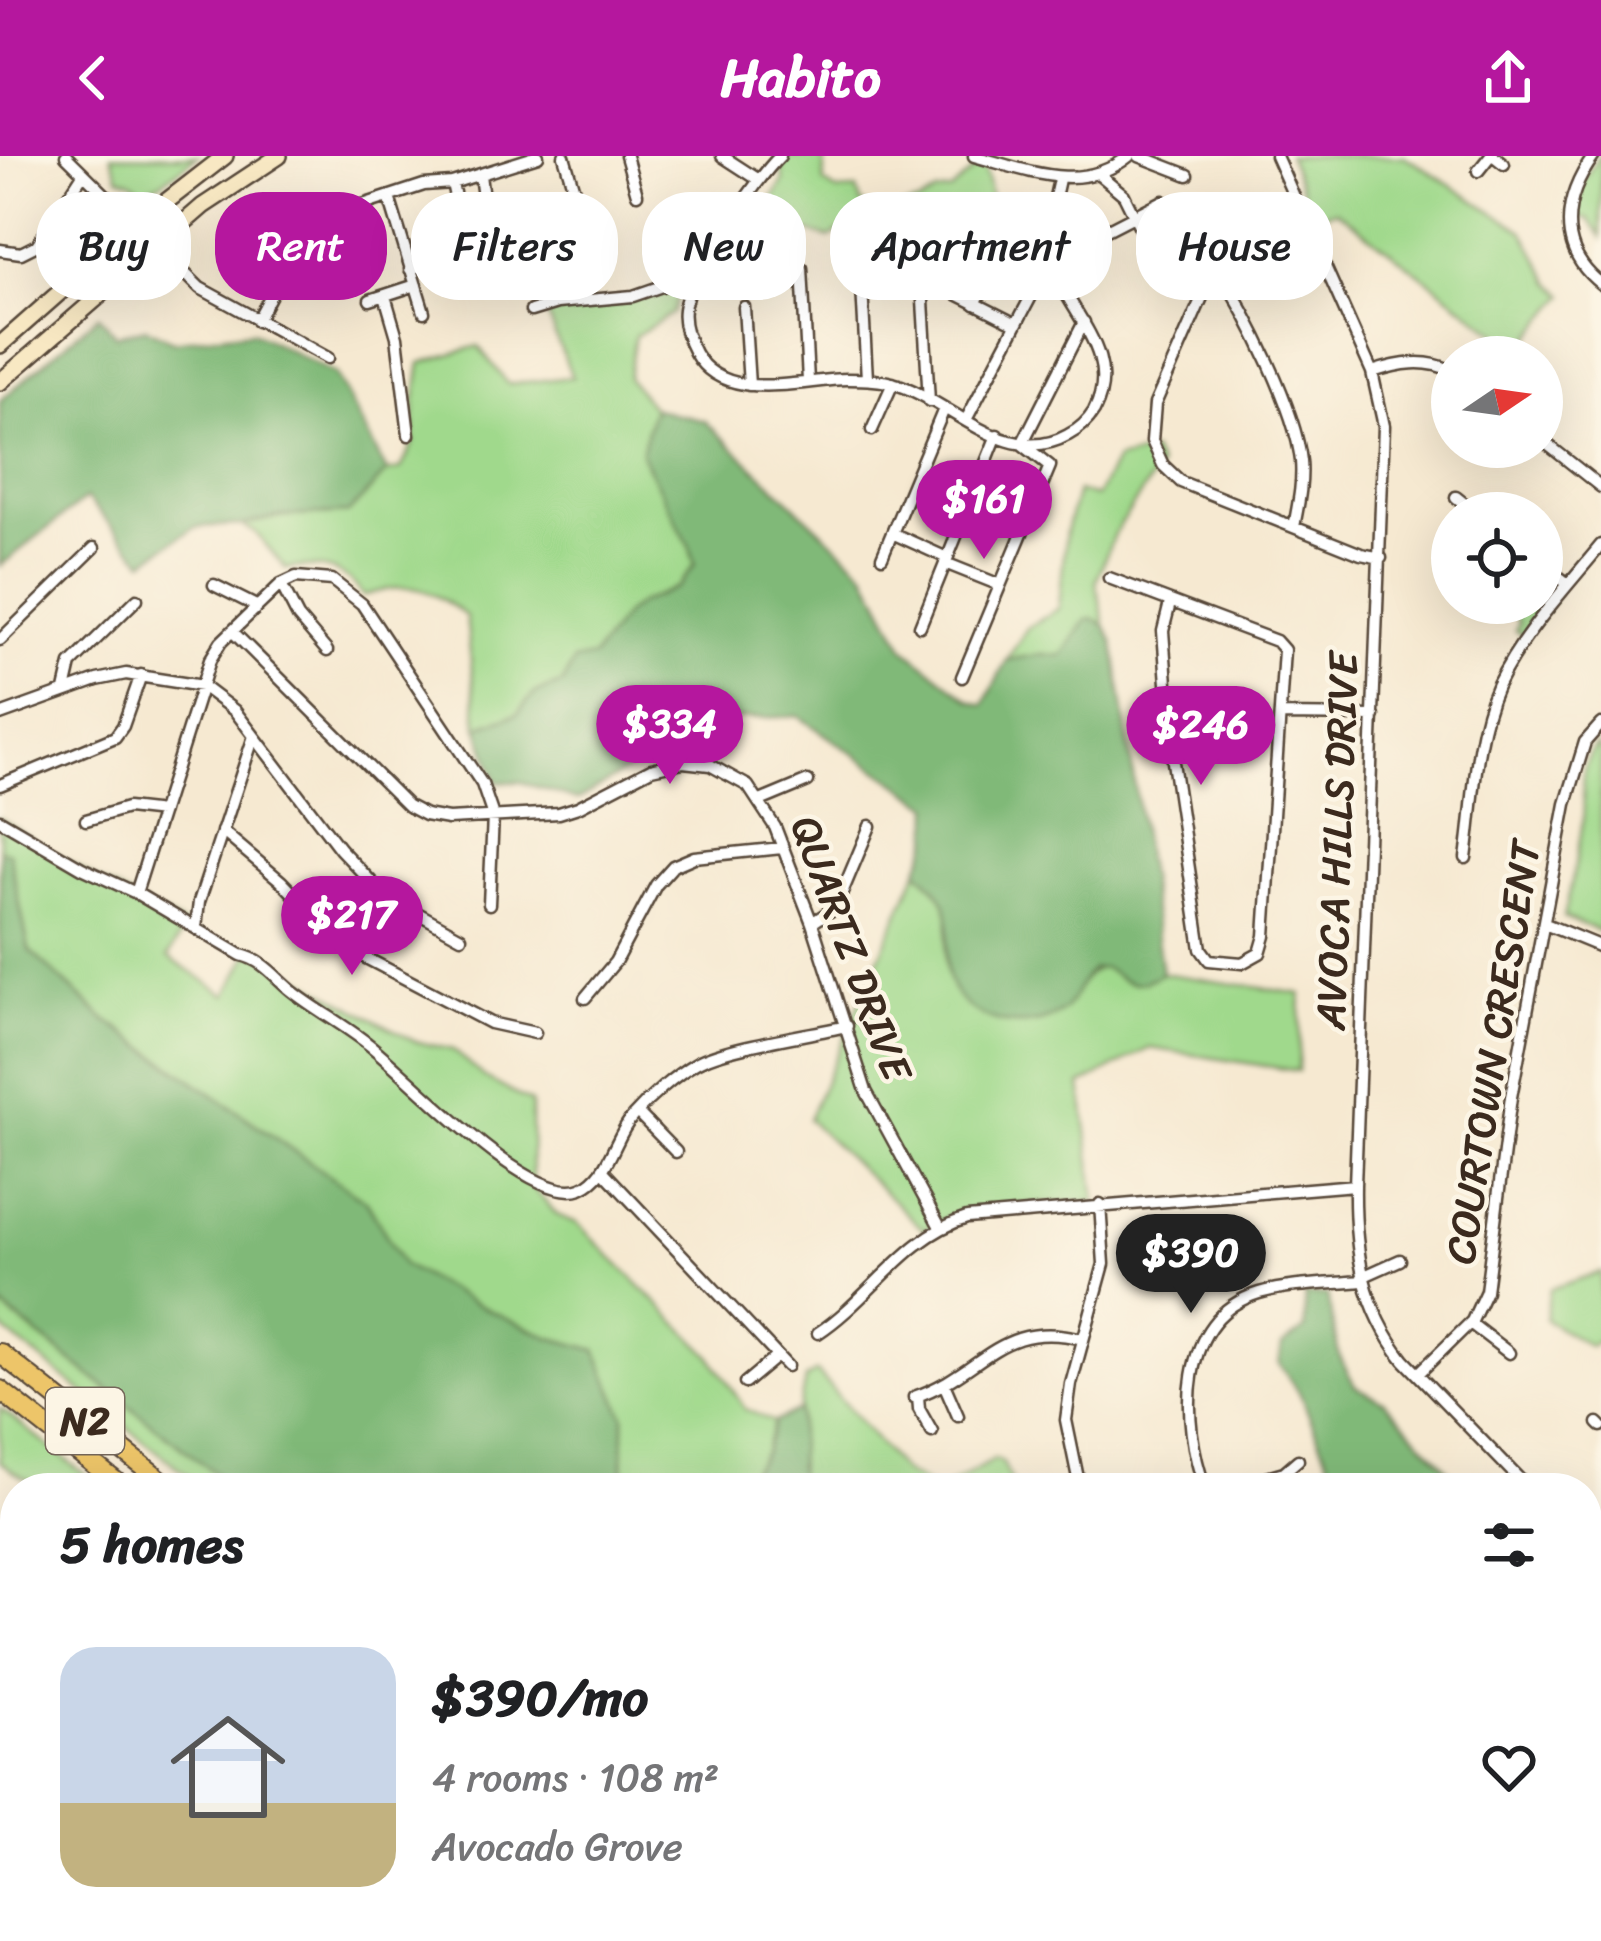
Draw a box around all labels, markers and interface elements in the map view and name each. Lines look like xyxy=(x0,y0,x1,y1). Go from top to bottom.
text: Habito xyxy=(720,30,881,126)
icon: back xyxy=(60,45,126,111)
icon: share xyxy=(1475,45,1541,111)
chip: Buy xyxy=(36,192,191,300)
chip: Rent xyxy=(215,192,387,300)
chip: Filters xyxy=(411,192,618,300)
chip: New xyxy=(642,192,806,300)
chip: Apartment xyxy=(830,192,1112,300)
chip: House xyxy=(1136,192,1333,300)
north arrow xyxy=(1431,336,1563,468)
map controls xyxy=(1431,336,1563,624)
pin: $161 xyxy=(913,460,1055,562)
text: $161 xyxy=(943,464,1025,533)
button: locate xyxy=(1431,492,1563,624)
street label: AVOCA HILLS DRIVE xyxy=(1293,648,1381,1032)
pin: $334 xyxy=(599,685,741,787)
pin: $246 xyxy=(1130,686,1272,788)
text: $334 xyxy=(623,689,717,758)
text: $246 xyxy=(1153,690,1249,759)
street label: QUARTZ DRIVE xyxy=(769,805,934,1094)
street label: COURTOWN CRESCENT xyxy=(1423,833,1563,1269)
pin: $217 xyxy=(281,876,423,978)
text: $217 xyxy=(308,880,396,949)
pin: $390 xyxy=(1120,1214,1262,1316)
text: $390 xyxy=(1143,1218,1239,1287)
road number: N2 xyxy=(46,1388,124,1454)
text: 5 homes xyxy=(60,1500,243,1590)
icon: filters xyxy=(1476,1512,1542,1578)
text: $390/mo xyxy=(432,1653,648,1743)
icon: home xyxy=(156,1695,300,1839)
icon: heart xyxy=(1476,1734,1542,1800)
text: 4 rooms · 108 m² xyxy=(432,1743,719,1812)
text: Avocado Grove xyxy=(432,1812,683,1881)

